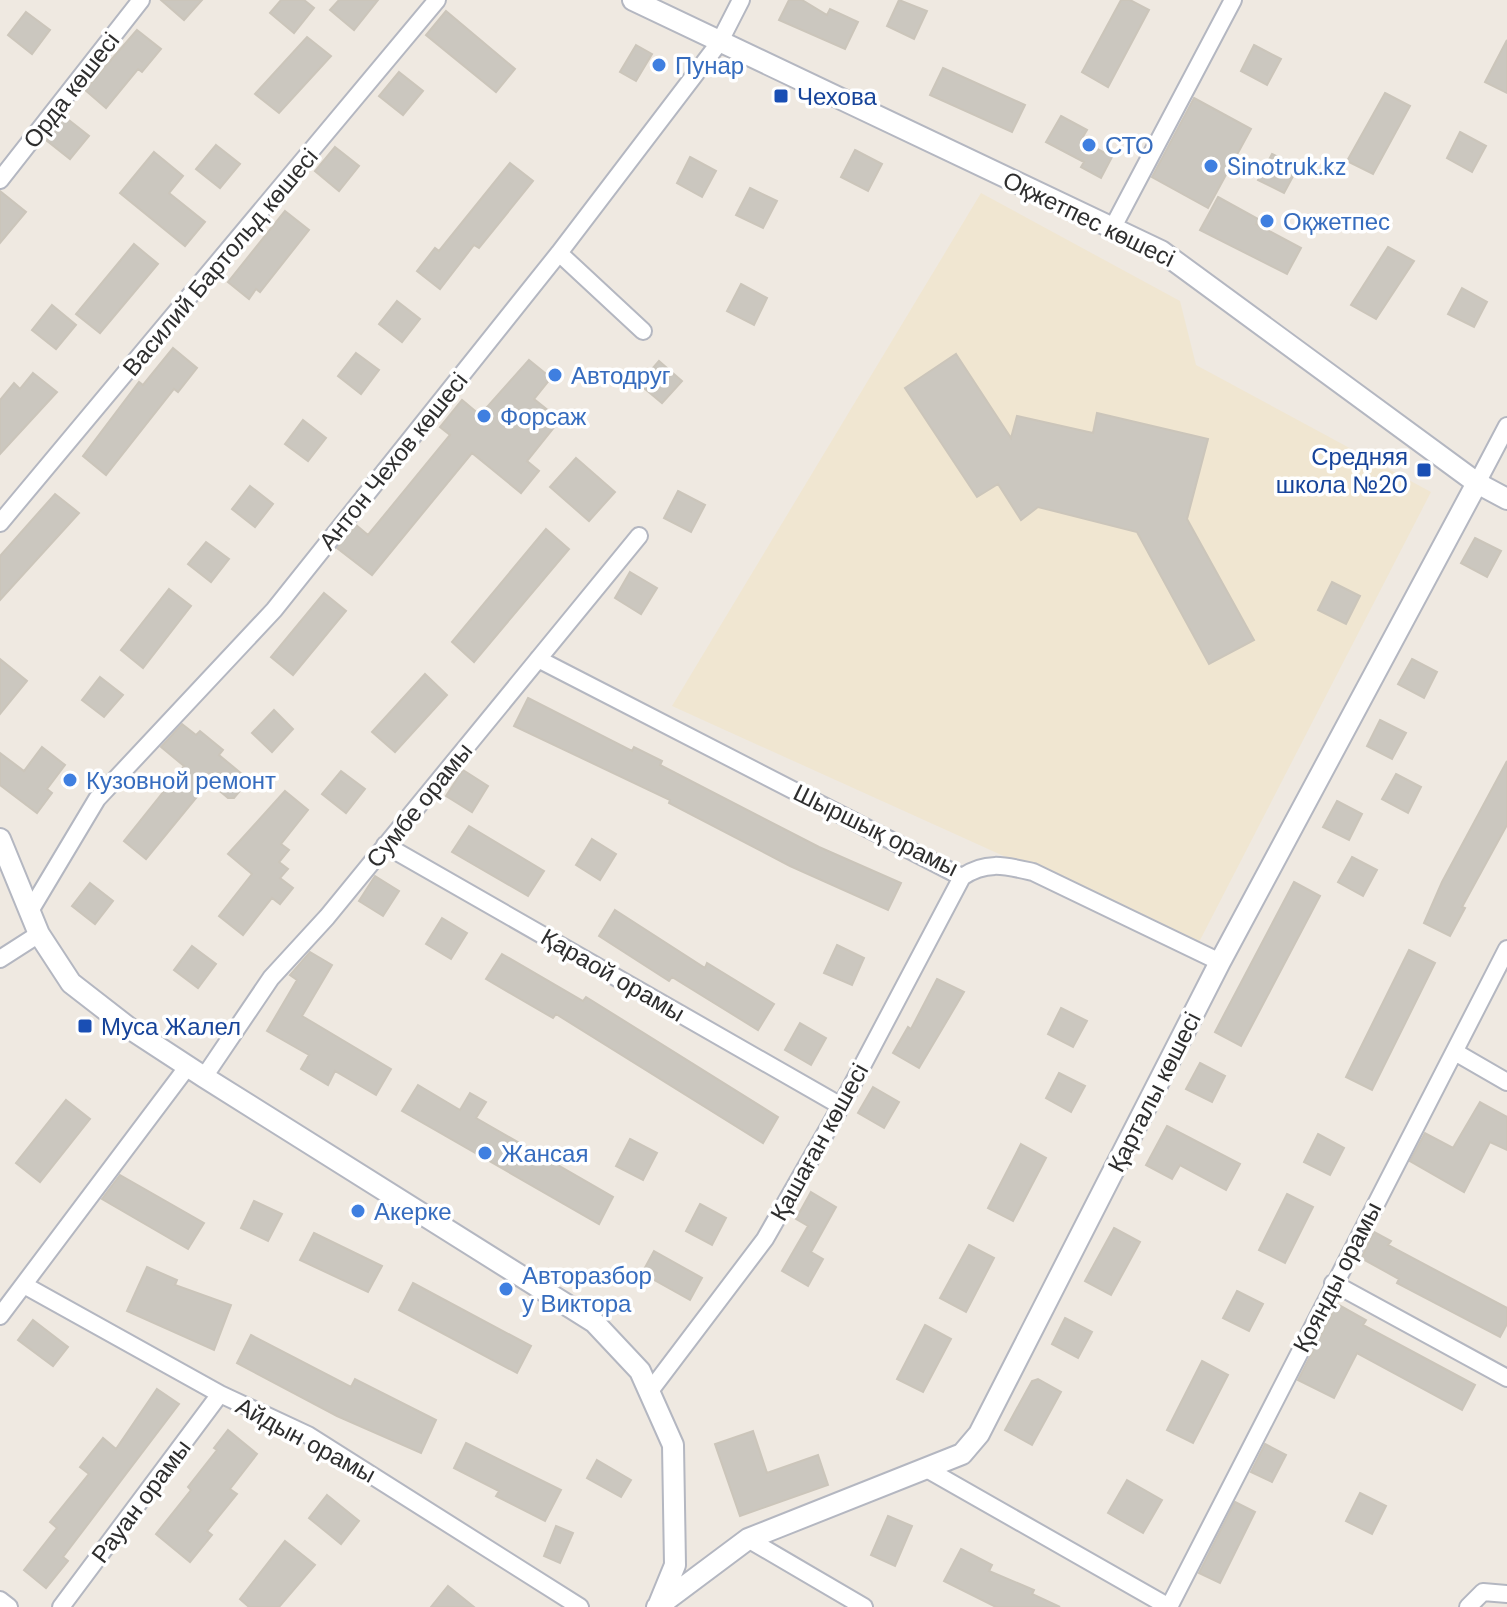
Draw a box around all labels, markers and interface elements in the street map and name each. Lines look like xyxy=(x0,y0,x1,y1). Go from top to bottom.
street label: Орда көшесі xyxy=(16,26,126,154)
place label: Пунар xyxy=(675,50,744,81)
marker: Пунар xyxy=(650,56,668,74)
place label: Чехова xyxy=(797,81,877,112)
marker: Чехова xyxy=(772,87,790,105)
place label: СТО xyxy=(1105,130,1154,161)
marker: СТО xyxy=(1080,136,1098,154)
street label: Василий Бартольд көшесі xyxy=(116,142,324,382)
place label: Sinotruk.kz xyxy=(1227,151,1346,182)
marker: Sinotruk.kz xyxy=(1202,157,1220,175)
street label: Оқжетпес көшесі xyxy=(998,164,1180,274)
place label: Оқжетпес xyxy=(1283,206,1390,237)
marker: Оқжетпес xyxy=(1258,212,1276,230)
place label: Автодруг xyxy=(571,360,671,391)
street label: Антон Чехов көшесі xyxy=(312,366,474,556)
marker: Автодруг xyxy=(546,366,564,384)
place label: Форсаж xyxy=(500,401,586,432)
marker: Форсаж xyxy=(475,407,493,425)
place label: Средняя школа №20 xyxy=(1276,441,1408,500)
marker: Средняя школа №20 xyxy=(1415,461,1433,479)
street label: Сумбе орамы xyxy=(359,736,479,874)
place label: Кузовной ремонт xyxy=(86,765,276,796)
marker: Кузовной ремонт xyxy=(61,771,79,789)
street label: Шыршық орамы xyxy=(788,777,964,883)
street label: Қараой орамы xyxy=(536,921,690,1029)
street label: Қарталы көшесі xyxy=(1100,1007,1208,1177)
place label: Муса Жалел xyxy=(101,1011,241,1042)
marker: Муса Жалел xyxy=(76,1017,94,1035)
street label: Қашаған көшесі xyxy=(763,1058,875,1226)
place label: Жансая xyxy=(501,1138,588,1169)
marker: Жансая xyxy=(476,1144,494,1162)
place label: Акерке xyxy=(374,1196,452,1227)
street label: Қоянды орамы xyxy=(1286,1196,1388,1358)
marker: Акерке xyxy=(349,1202,367,1220)
place label: Авторазбор у Виктора xyxy=(522,1260,652,1319)
marker: Авторазбор у Виктора xyxy=(497,1280,515,1298)
street label: Айдын орамы xyxy=(231,1390,381,1490)
street label: Рауан орамы xyxy=(84,1433,198,1569)

